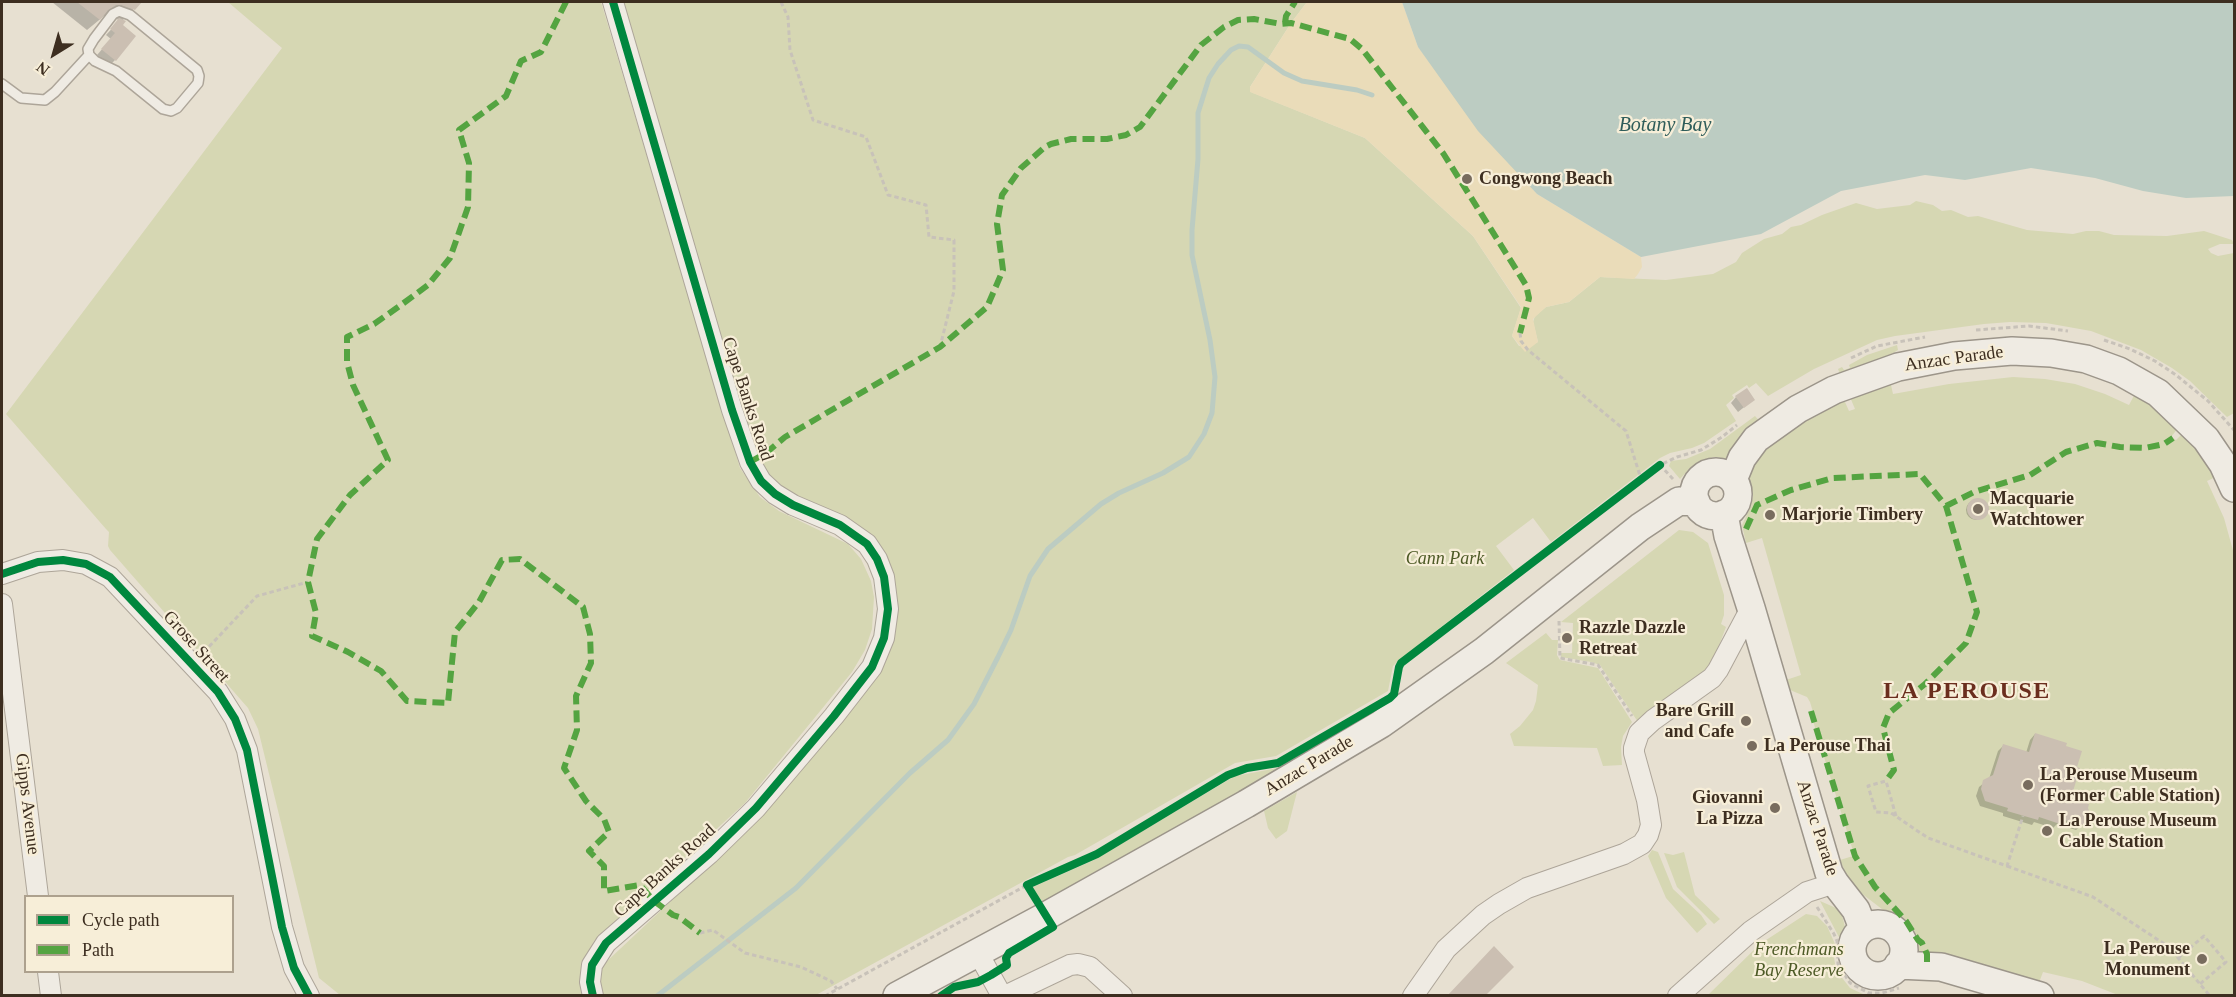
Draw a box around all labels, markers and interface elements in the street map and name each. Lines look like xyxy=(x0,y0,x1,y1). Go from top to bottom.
north arrow xyxy=(24,24,84,84)
text: N xyxy=(33,59,53,79)
water label: Botany Bay xyxy=(1619,114,1711,138)
place label: Congwong Beach xyxy=(1479,168,1613,190)
marker: Congwong Beach xyxy=(1460,172,1474,186)
street label: Cape Banks Road xyxy=(717,334,777,464)
street label: Anzac Parade xyxy=(1903,341,2005,377)
place label: Macquarie Watchtower xyxy=(1990,488,2084,530)
marker: Macquarie Watchtower xyxy=(1971,502,1985,516)
place label: Marjorie Timbery xyxy=(1782,504,1923,526)
marker: Marjorie Timbery xyxy=(1763,508,1777,522)
park label: Cann Park xyxy=(1406,548,1484,570)
street label: Grose Street xyxy=(158,607,234,687)
place label: Razzle Dazzle Retreat xyxy=(1579,617,1685,660)
marker: Razzle Dazzle Retreat xyxy=(1560,631,1574,645)
district label: LA PEROUSE xyxy=(1883,678,2051,706)
place label: Bare Grill and Cafe xyxy=(1656,700,1734,742)
marker: Bare Grill and Cafe xyxy=(1739,714,1753,728)
street label: Anzac Parade xyxy=(1261,731,1357,801)
place label: La Perouse Thai xyxy=(1764,735,1891,757)
marker: La Perouse Thai xyxy=(1745,739,1759,753)
street label: Gipps Avenue xyxy=(10,752,44,856)
place label: La Perouse Museum (Former Cable Station) xyxy=(2040,764,2220,806)
street label: Anzac Parade xyxy=(1791,777,1843,879)
marker: La Perouse Museum (Former Cable Station) xyxy=(2021,778,2035,792)
place label: Giovanni La Pizza xyxy=(1692,787,1763,830)
marker: Giovanni La Pizza xyxy=(1768,801,1782,815)
place label: La Perouse Museum Cable Station xyxy=(2059,810,2217,852)
street label: Cape Banks Road xyxy=(610,820,720,922)
marker: La Perouse Museum Cable Station xyxy=(2040,824,2054,838)
legend xyxy=(24,895,234,973)
text: Cycle path xyxy=(82,910,159,930)
place label: La Perouse Monument xyxy=(2104,938,2190,980)
park label: Frenchmans Bay Reserve xyxy=(1754,939,1844,982)
text: Path xyxy=(82,940,114,960)
marker: La Perouse Monument xyxy=(2195,952,2209,966)

